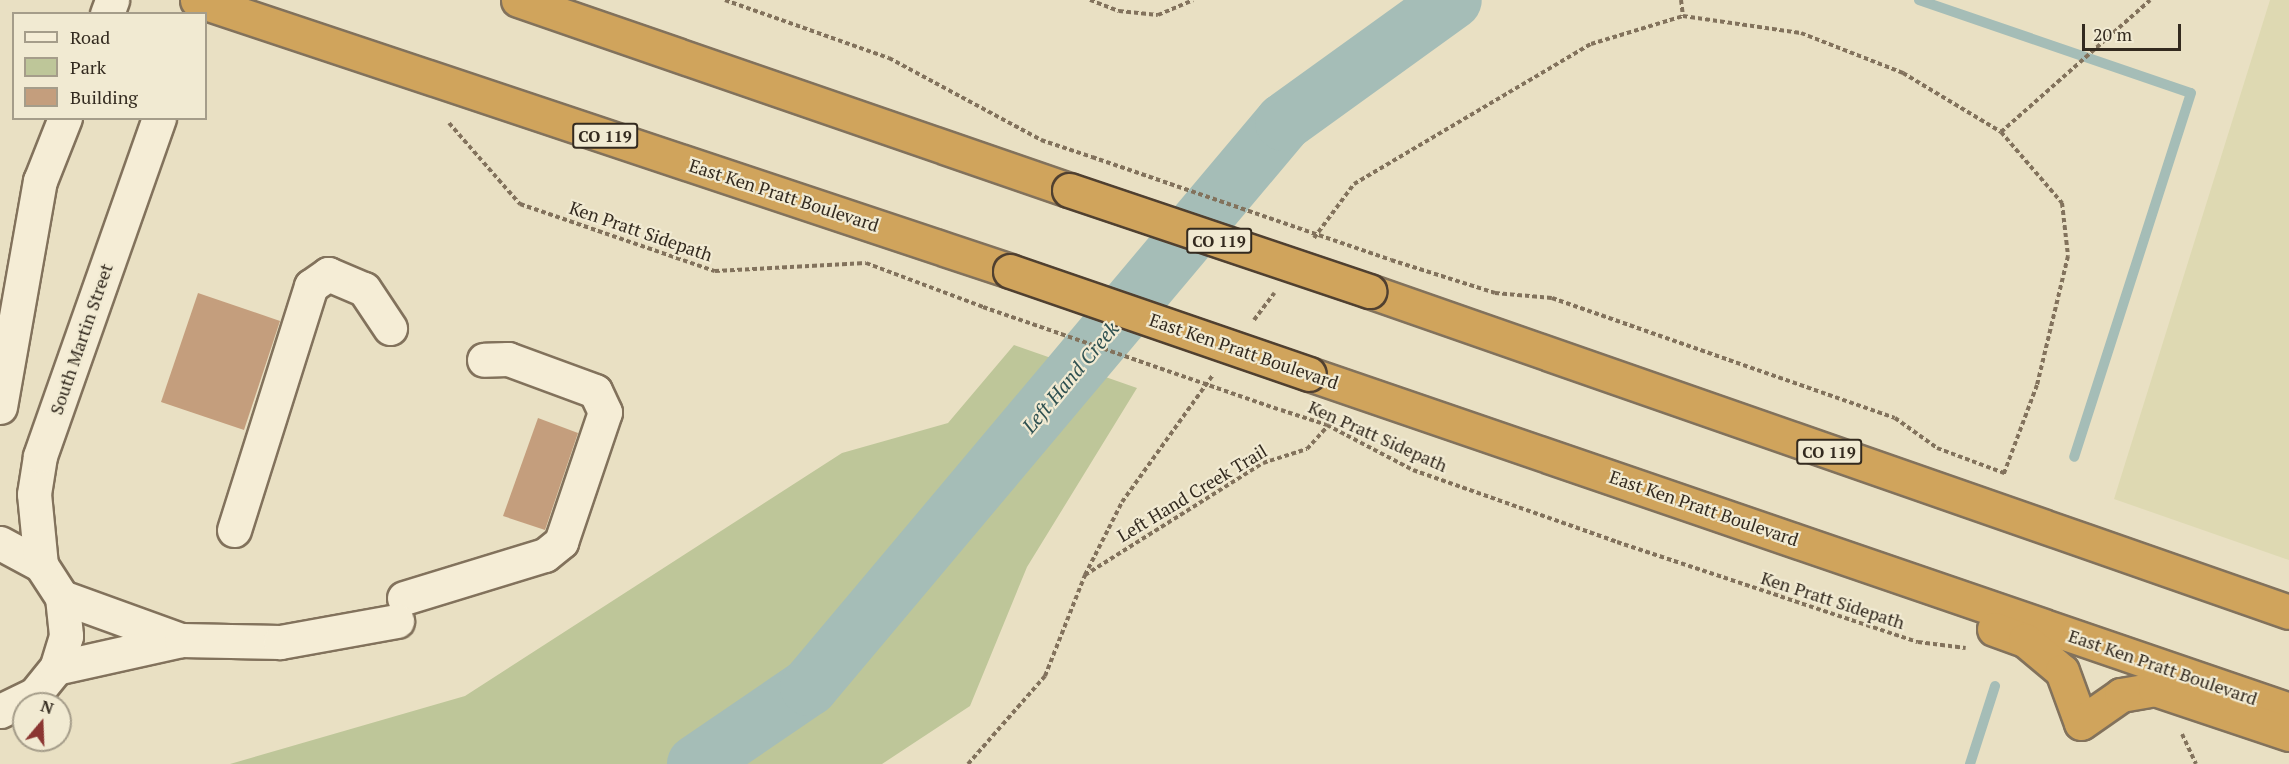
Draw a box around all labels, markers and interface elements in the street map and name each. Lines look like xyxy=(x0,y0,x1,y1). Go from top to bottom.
legend xyxy=(12,12,207,120)
scale bar xyxy=(2085,12,2184,50)
text: 20 m xyxy=(2093,22,2132,46)
text: Road xyxy=(70,25,110,49)
text: Park xyxy=(70,55,106,79)
text: Building xyxy=(70,85,138,109)
road number: CO 119 xyxy=(572,123,638,149)
street label: East Ken Pratt Boulevard xyxy=(686,154,882,236)
street label: Ken Pratt Sidepath xyxy=(567,196,715,266)
road number: CO 119 xyxy=(1186,228,1252,254)
street label: South Martin Street xyxy=(45,261,117,417)
street label: East Ken Pratt Boulevard xyxy=(1147,309,1341,393)
water label: Left Hand Creek xyxy=(1017,317,1123,437)
street label: Ken Pratt Sidepath xyxy=(1305,396,1451,476)
road number: CO 119 xyxy=(1796,439,1862,465)
street label: Left Hand Creek Trail xyxy=(1113,440,1271,546)
street label: East Ken Pratt Boulevard xyxy=(1607,466,1801,550)
street label: Ken Pratt Sidepath xyxy=(1758,567,1908,633)
street label: East Ken Pratt Boulevard xyxy=(2066,625,2260,709)
north arrow xyxy=(12,692,72,752)
text: N xyxy=(38,694,57,719)

